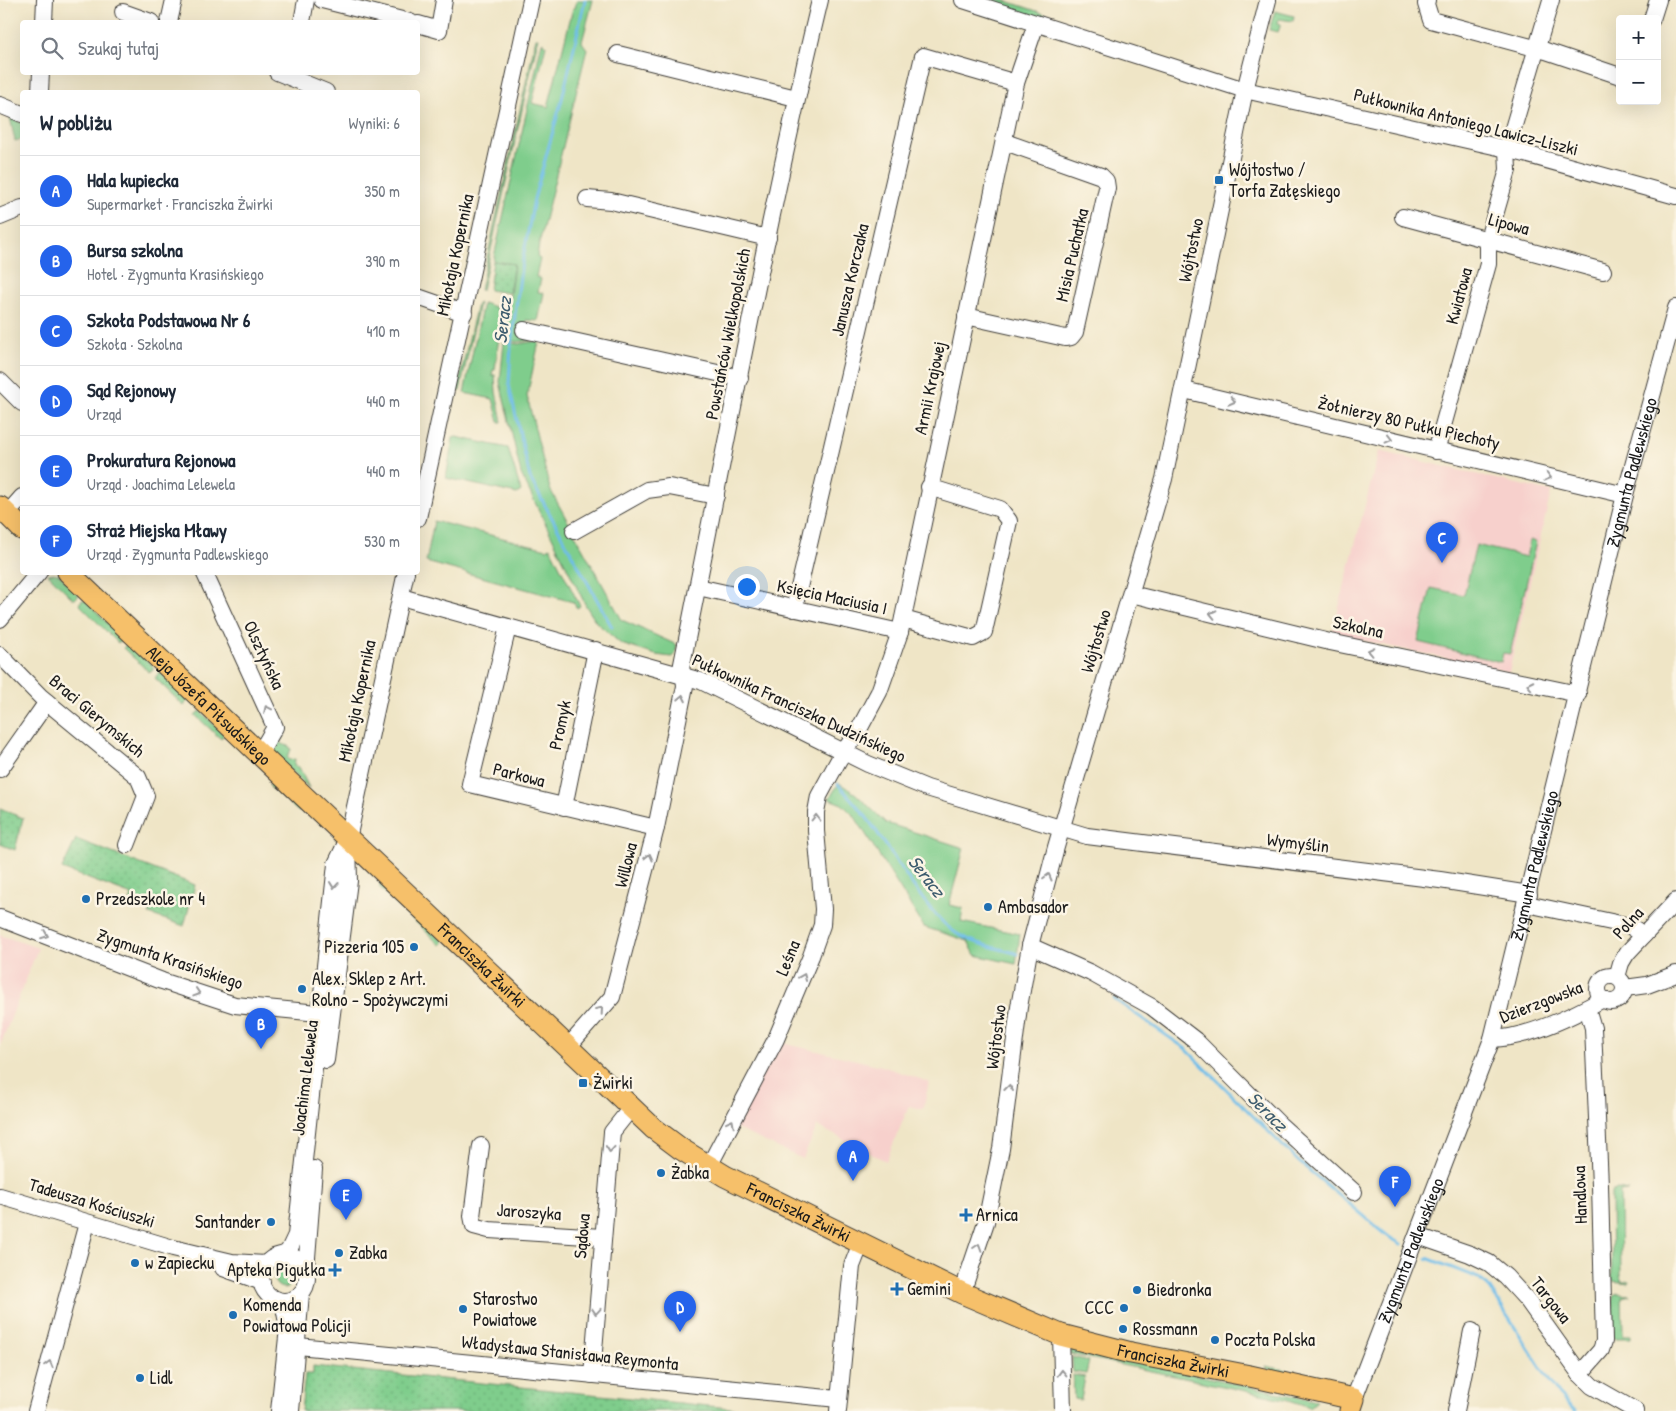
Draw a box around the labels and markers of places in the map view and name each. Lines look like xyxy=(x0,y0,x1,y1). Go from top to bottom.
place label: Wójtostwo / Torfa Załęskiego xyxy=(1229,157,1340,203)
marker: Wójtostwo / Torfa Załęskiego xyxy=(1213,174,1225,186)
pin: C xyxy=(1426,522,1458,563)
place label: Przedszkole nr 4 xyxy=(96,886,205,911)
marker: Przedszkole nr 4 xyxy=(80,893,92,905)
place label: Ambasador xyxy=(998,894,1069,919)
marker: Ambasador xyxy=(982,901,994,913)
place label: Pizzeria 105 xyxy=(324,934,404,959)
marker: Pizzeria 105 xyxy=(408,941,420,953)
place label: Alex. Sklep z Art. Rolno - Spożywczymi xyxy=(312,966,449,1012)
marker: Alex. Sklep z Art. Rolno - Spożywczymi xyxy=(296,983,308,995)
pin: B xyxy=(245,1008,277,1049)
place label: Żwirki xyxy=(593,1070,633,1095)
marker: Żwirki xyxy=(577,1077,589,1089)
pin: A xyxy=(837,1140,869,1181)
place label: Żabka xyxy=(671,1160,709,1185)
pin: F xyxy=(1379,1166,1411,1207)
marker: Żabka xyxy=(655,1167,667,1179)
pin: E xyxy=(330,1179,362,1220)
place label: Arnica xyxy=(976,1202,1018,1227)
place label: Santander xyxy=(195,1209,261,1234)
marker: Arnica xyxy=(960,1209,972,1221)
marker: Santander xyxy=(265,1216,277,1228)
place label: Zabka xyxy=(349,1240,387,1265)
marker: Zabka xyxy=(333,1247,345,1259)
place label: w Zapiecku xyxy=(145,1250,214,1275)
marker: w Zapiecku xyxy=(129,1257,141,1269)
place label: Apteka Pigułka xyxy=(227,1257,325,1282)
marker: Apteka Pigułka xyxy=(329,1264,341,1276)
place label: Gemini xyxy=(907,1276,951,1301)
place label: Biedronka xyxy=(1147,1277,1211,1302)
marker: Gemini xyxy=(891,1283,903,1295)
marker: Biedronka xyxy=(1131,1284,1143,1296)
place label: Starostwo Powiatowe xyxy=(473,1286,537,1332)
pin: D xyxy=(664,1291,696,1332)
place label: Komenda Powiatowa Policji xyxy=(243,1292,351,1338)
place label: CCC xyxy=(1084,1295,1114,1320)
marker: CCC xyxy=(1118,1302,1130,1314)
marker: Starostwo Powiatowe xyxy=(457,1303,469,1315)
marker: Komenda Powiatowa Policji xyxy=(227,1309,239,1321)
place label: Rossmann xyxy=(1133,1316,1198,1341)
marker: Rossmann xyxy=(1117,1323,1129,1335)
place label: Poczta Polska xyxy=(1225,1327,1315,1352)
marker: Poczta Polska xyxy=(1209,1334,1221,1346)
place label: Lidl xyxy=(150,1365,173,1390)
marker: Lidl xyxy=(134,1372,146,1384)

